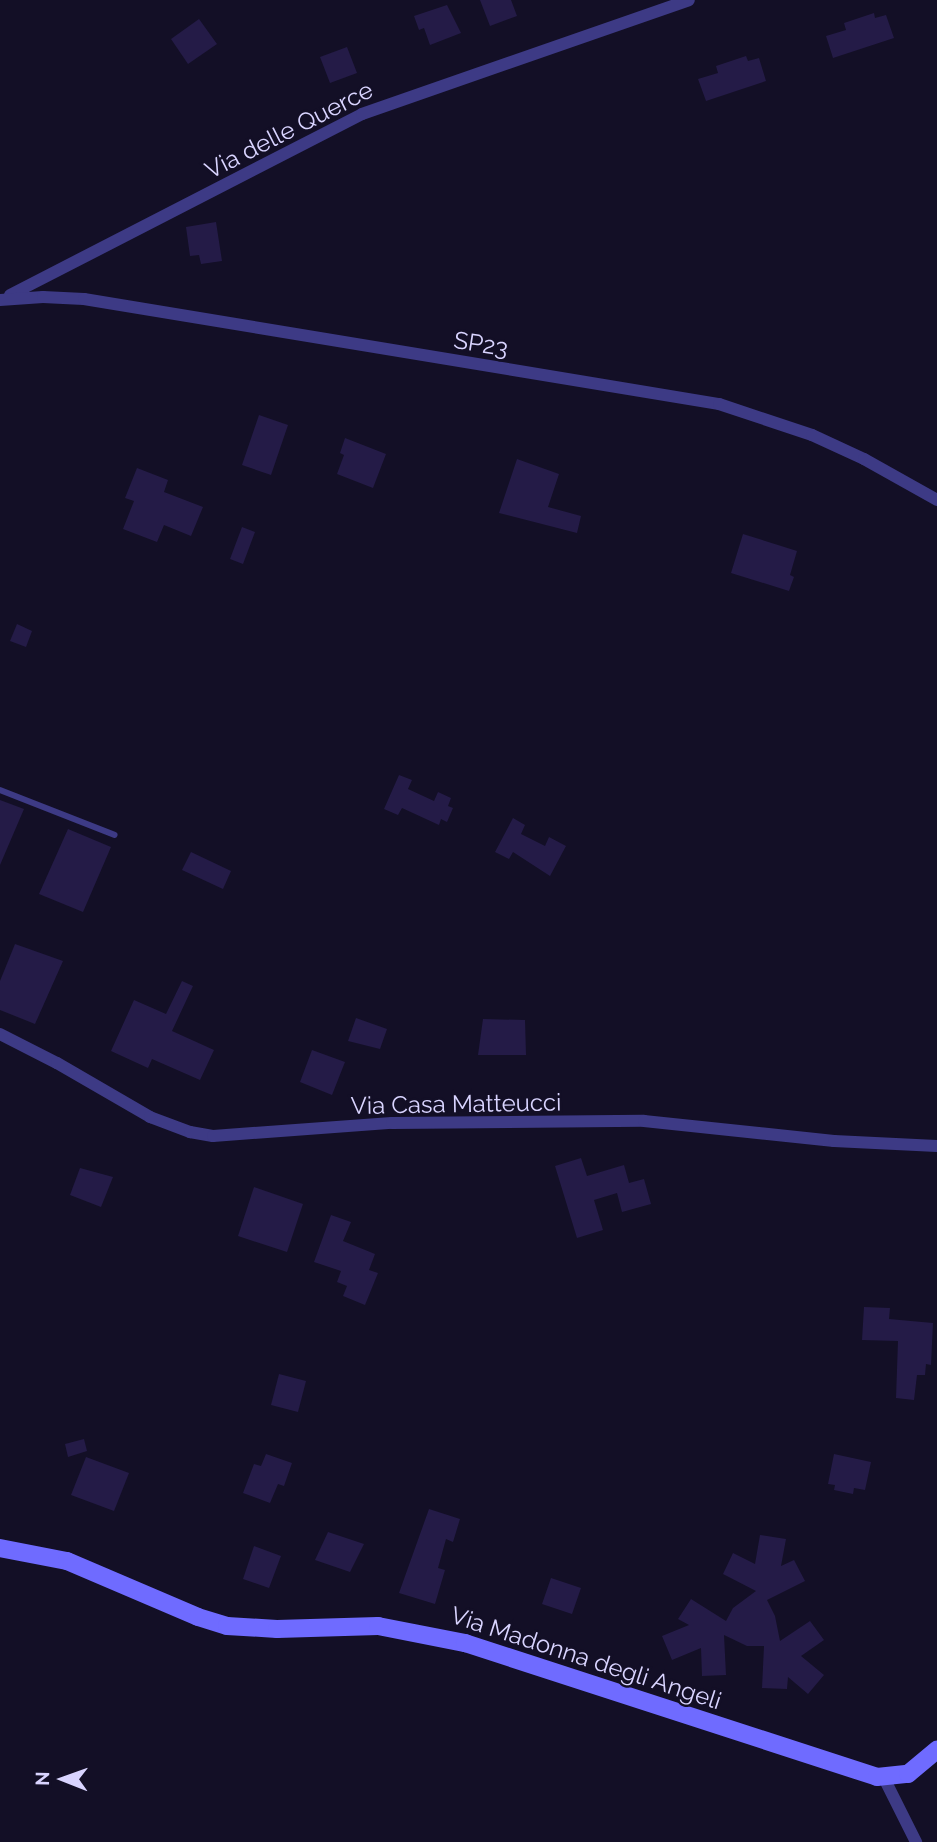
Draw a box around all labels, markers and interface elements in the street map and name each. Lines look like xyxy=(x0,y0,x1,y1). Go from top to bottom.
street label: Via delle Querce xyxy=(200,75,378,185)
street label: SP23 xyxy=(452,325,510,363)
street label: Via Casa Matteucci xyxy=(350,1088,562,1120)
street label: Via Madonna degli Angeli xyxy=(447,1600,725,1716)
north arrow xyxy=(28,1744,98,1814)
text: N xyxy=(31,1771,53,1786)

